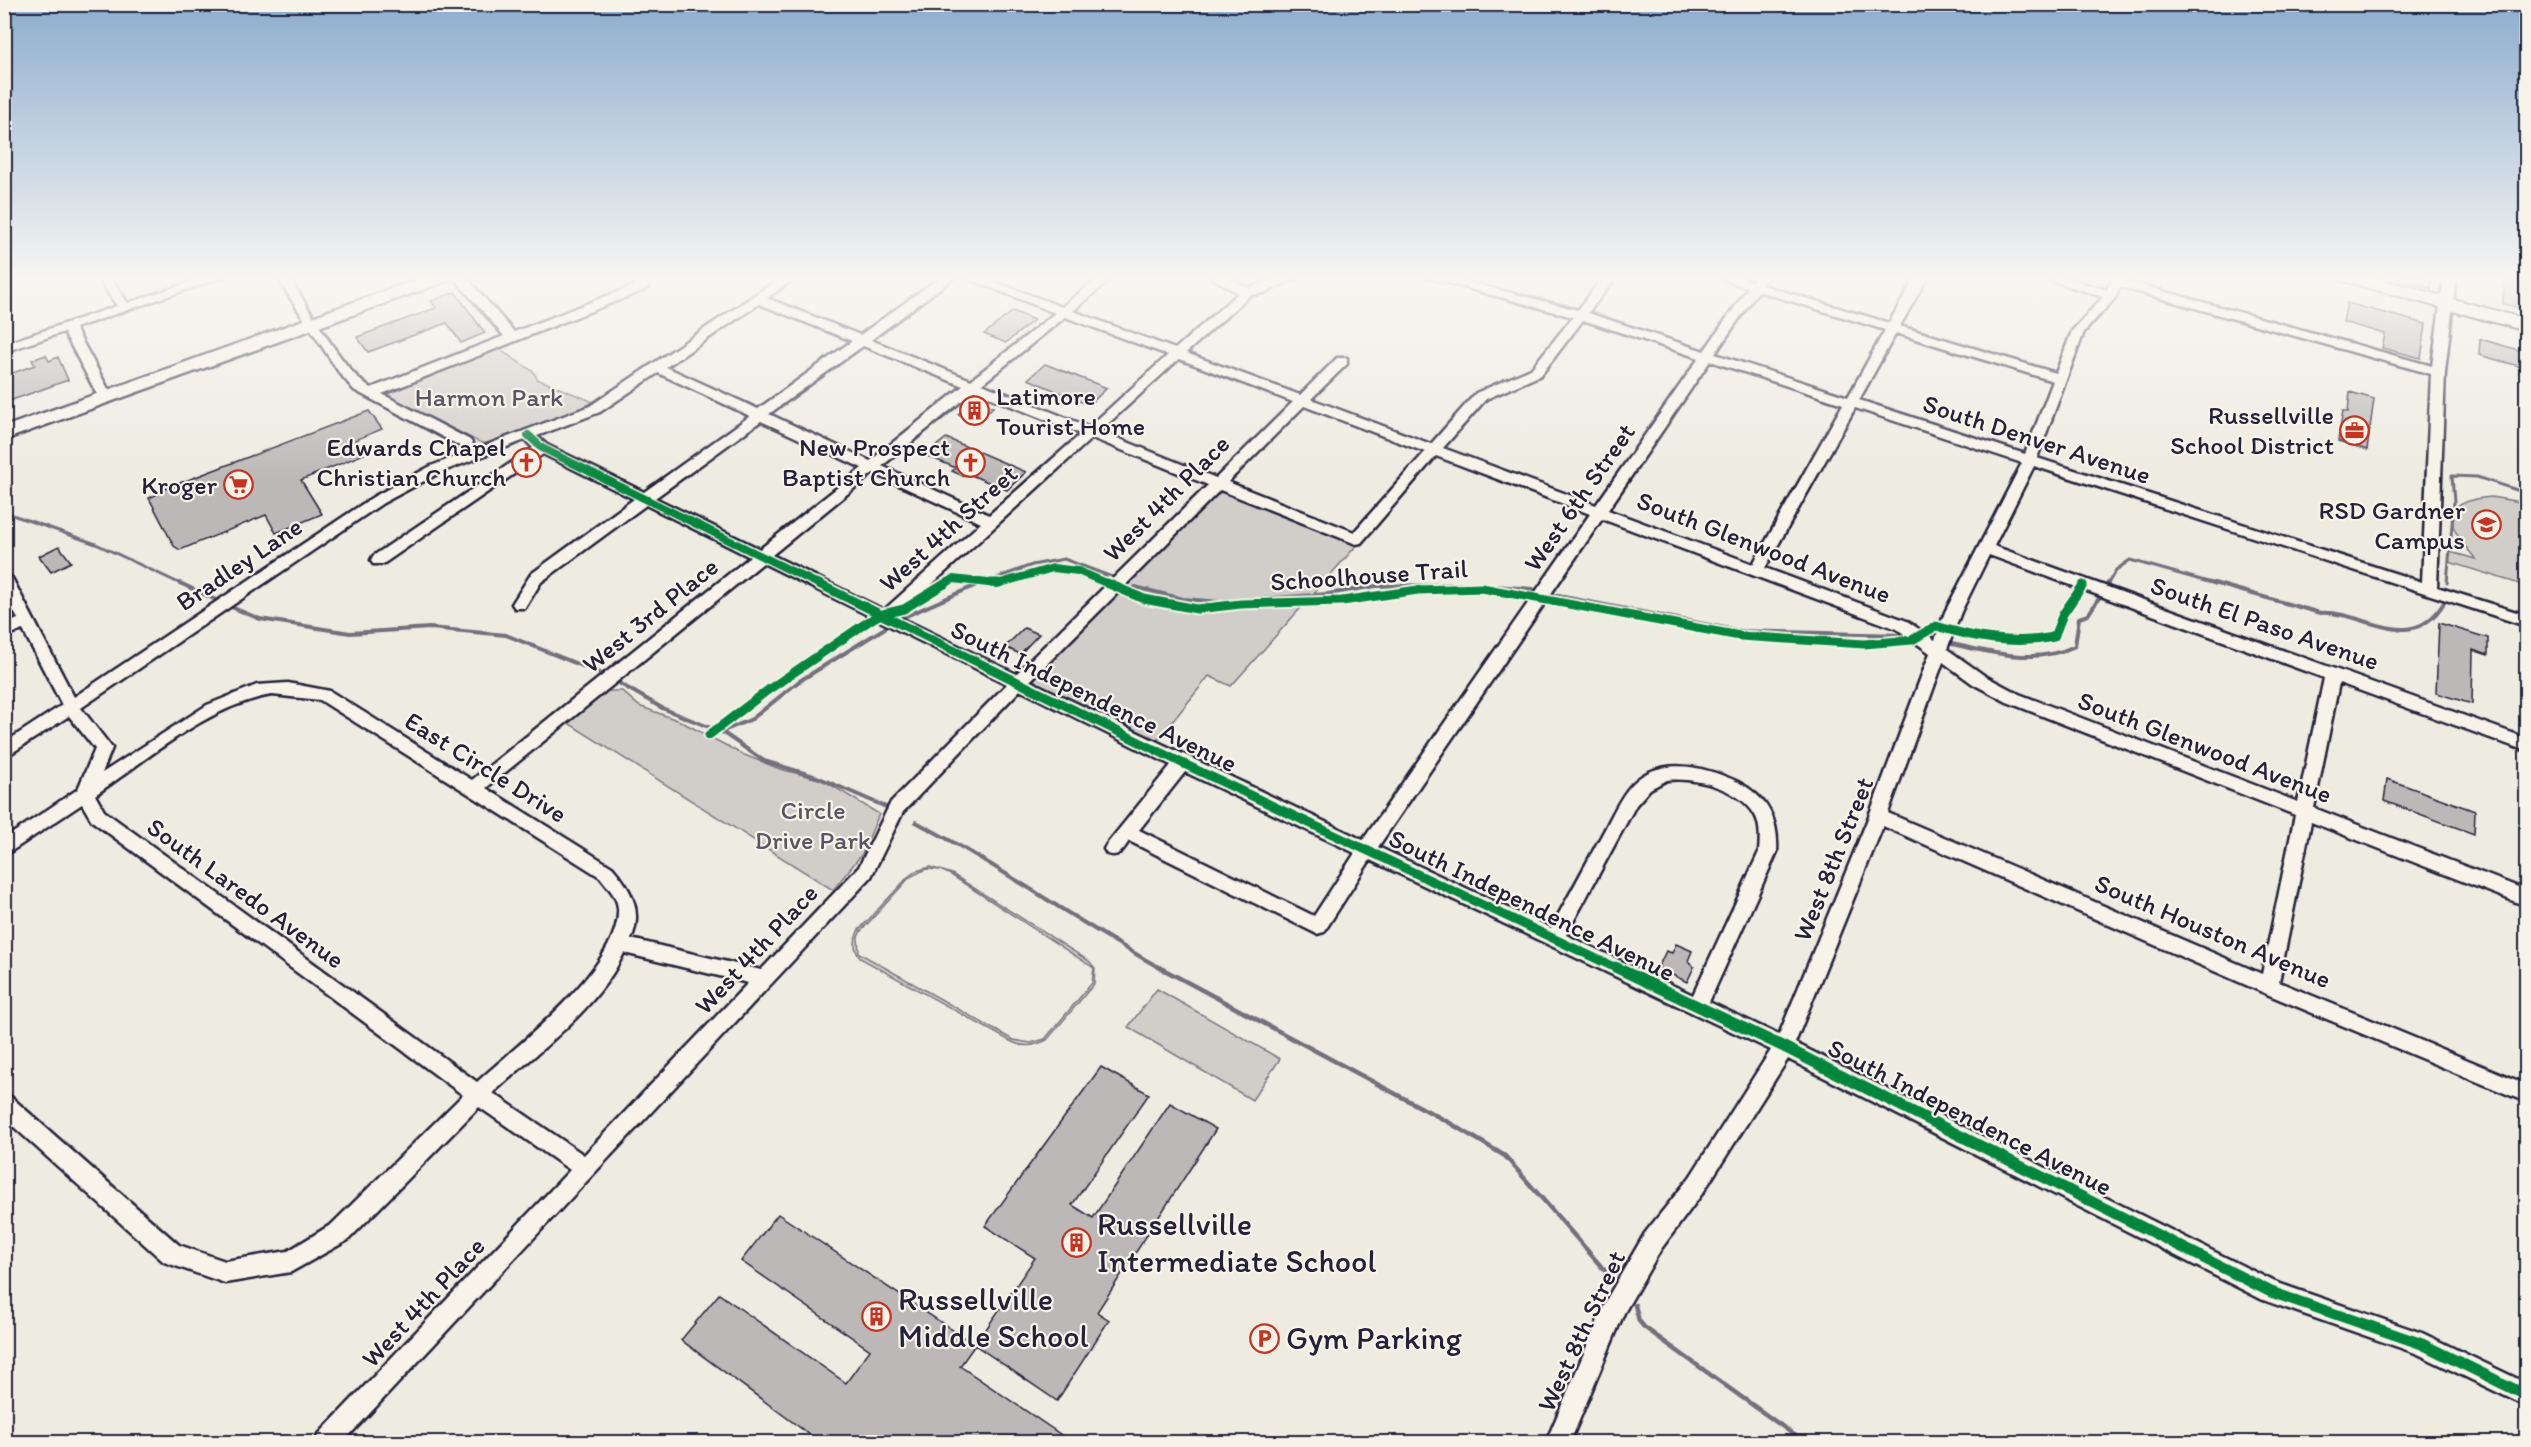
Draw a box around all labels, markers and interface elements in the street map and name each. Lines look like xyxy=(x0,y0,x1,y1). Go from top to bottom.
place label: Latimore Tourist Home xyxy=(996,380,1145,442)
park label: Harmon Park xyxy=(415,381,563,413)
street label: South Denver Avenue xyxy=(1919,387,2155,491)
building icon: Latimore Tourist Home xyxy=(959,395,991,427)
place label: Russellville School District xyxy=(2170,399,2334,461)
office icon: Russellville School District xyxy=(2339,414,2371,446)
street label: West 6th Street xyxy=(1516,417,1642,577)
street label: West 4th Place xyxy=(1096,428,1236,568)
place label: Edwards Chapel Christian Church xyxy=(317,431,506,493)
place label: New Prospect Baptist Church xyxy=(782,431,950,493)
church icon: Edwards Chapel Christian Church xyxy=(511,446,543,478)
church icon: New Prospect Baptist Church xyxy=(955,446,987,478)
street label: West 4th Street xyxy=(872,457,1024,599)
place label: Kroger xyxy=(141,469,218,501)
supermarket icon: Kroger xyxy=(222,469,254,501)
street label: South Glenwood Avenue xyxy=(1633,484,1895,610)
place label: RSD Gardner Campus xyxy=(2319,494,2466,556)
school or university icon: RSD Gardner Campus xyxy=(2470,509,2502,541)
street label: Bradley Lane xyxy=(170,510,308,618)
street label: West 3rd Place xyxy=(575,550,725,680)
street label: Schoolhouse Trail xyxy=(1269,552,1469,598)
street label: South El Paso Avenue xyxy=(2147,569,2383,677)
street label: South Independence Avenue xyxy=(946,613,1242,779)
street label: South Glenwood Avenue xyxy=(2074,684,2336,810)
street label: East Circle Drive xyxy=(399,704,573,830)
street label: West 8th Street xyxy=(1786,772,1880,946)
park label: Circle Drive Park xyxy=(755,794,872,856)
street label: South Laredo Avenue xyxy=(141,811,351,975)
street label: South Independence Avenue xyxy=(1384,822,1680,988)
street label: South Houston Avenue xyxy=(2090,867,2336,995)
street label: West 4th Place xyxy=(688,877,824,1021)
street label: South Independence Avenue xyxy=(1823,1031,2117,1203)
place label: Russellville Intermediate School xyxy=(1097,1205,1376,1280)
building icon: Russellville Intermediate School xyxy=(1060,1226,1092,1258)
street label: West 4th Place xyxy=(355,1230,491,1374)
street label: West 8th Street xyxy=(1530,1245,1632,1417)
place label: Russellville Middle School xyxy=(898,1280,1089,1355)
building icon: Russellville Middle School xyxy=(861,1301,893,1333)
place label: Gym Parking xyxy=(1286,1319,1462,1357)
parking icon: Gym Parking xyxy=(1249,1322,1281,1354)

